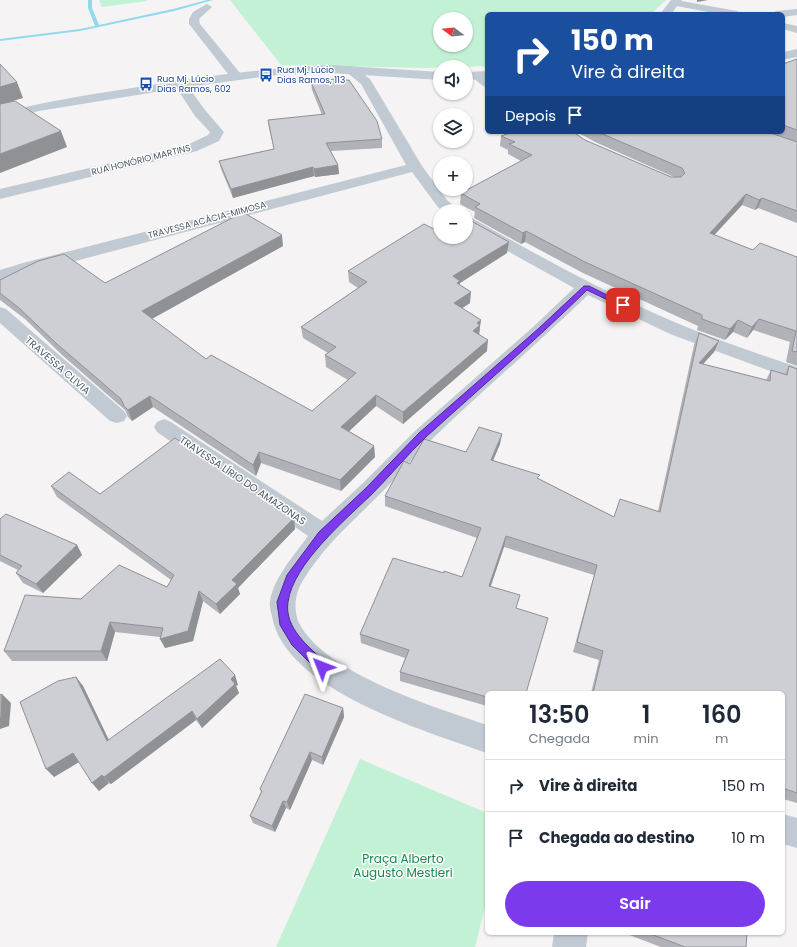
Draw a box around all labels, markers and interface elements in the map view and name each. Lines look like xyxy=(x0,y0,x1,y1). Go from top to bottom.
north arrow xyxy=(433,12,473,52)
map controls xyxy=(433,12,473,244)
text: 150 m xyxy=(571,21,654,60)
icon: right xyxy=(505,28,557,80)
text: Vire à direita xyxy=(571,59,685,84)
button: sound xyxy=(433,60,473,100)
place label: Rua Mj. Lúcio Dias Ramos, 113 xyxy=(277,64,345,86)
bus stop icon: Rua Mj. Lúcio Dias Ramos, 113 xyxy=(258,67,274,83)
place label: Rua Mj. Lúcio Dias Ramos, 602 xyxy=(157,73,231,95)
bus stop icon: Rua Mj. Lúcio Dias Ramos, 602 xyxy=(138,76,154,92)
icon: arrive xyxy=(564,104,586,126)
text: Depois xyxy=(505,105,556,126)
button: layers xyxy=(433,108,473,148)
street label: RUA HONÓRIO MARTINS xyxy=(90,142,192,178)
button: + xyxy=(433,156,473,196)
street label: TRAVESSA ACÁCIA-MIMOSA xyxy=(147,198,267,242)
button: − xyxy=(433,204,473,244)
pin xyxy=(606,288,640,322)
icon: arrive xyxy=(612,294,634,316)
street label: TRAVESSA CLIVIA xyxy=(22,333,94,398)
street label: TRAVESSA LÍRIO DO AMAZONAS xyxy=(176,432,309,529)
position arrow xyxy=(301,646,343,688)
text: 13:50 xyxy=(529,698,589,731)
text: 1 xyxy=(642,698,650,731)
text: 160 xyxy=(702,698,742,731)
text: Chegada xyxy=(528,729,590,748)
text: min xyxy=(634,729,658,748)
text: m xyxy=(715,729,728,748)
icon: right xyxy=(505,775,527,797)
text: Vire à direita xyxy=(539,775,638,796)
text: 150 m xyxy=(722,775,765,796)
icon: arrive xyxy=(505,827,527,849)
text: Chegada ao destino xyxy=(539,827,695,848)
text: 10 m xyxy=(731,827,765,848)
park label: Praça Alberto Augusto Mestieri xyxy=(353,850,453,881)
button: Sair xyxy=(505,881,765,927)

